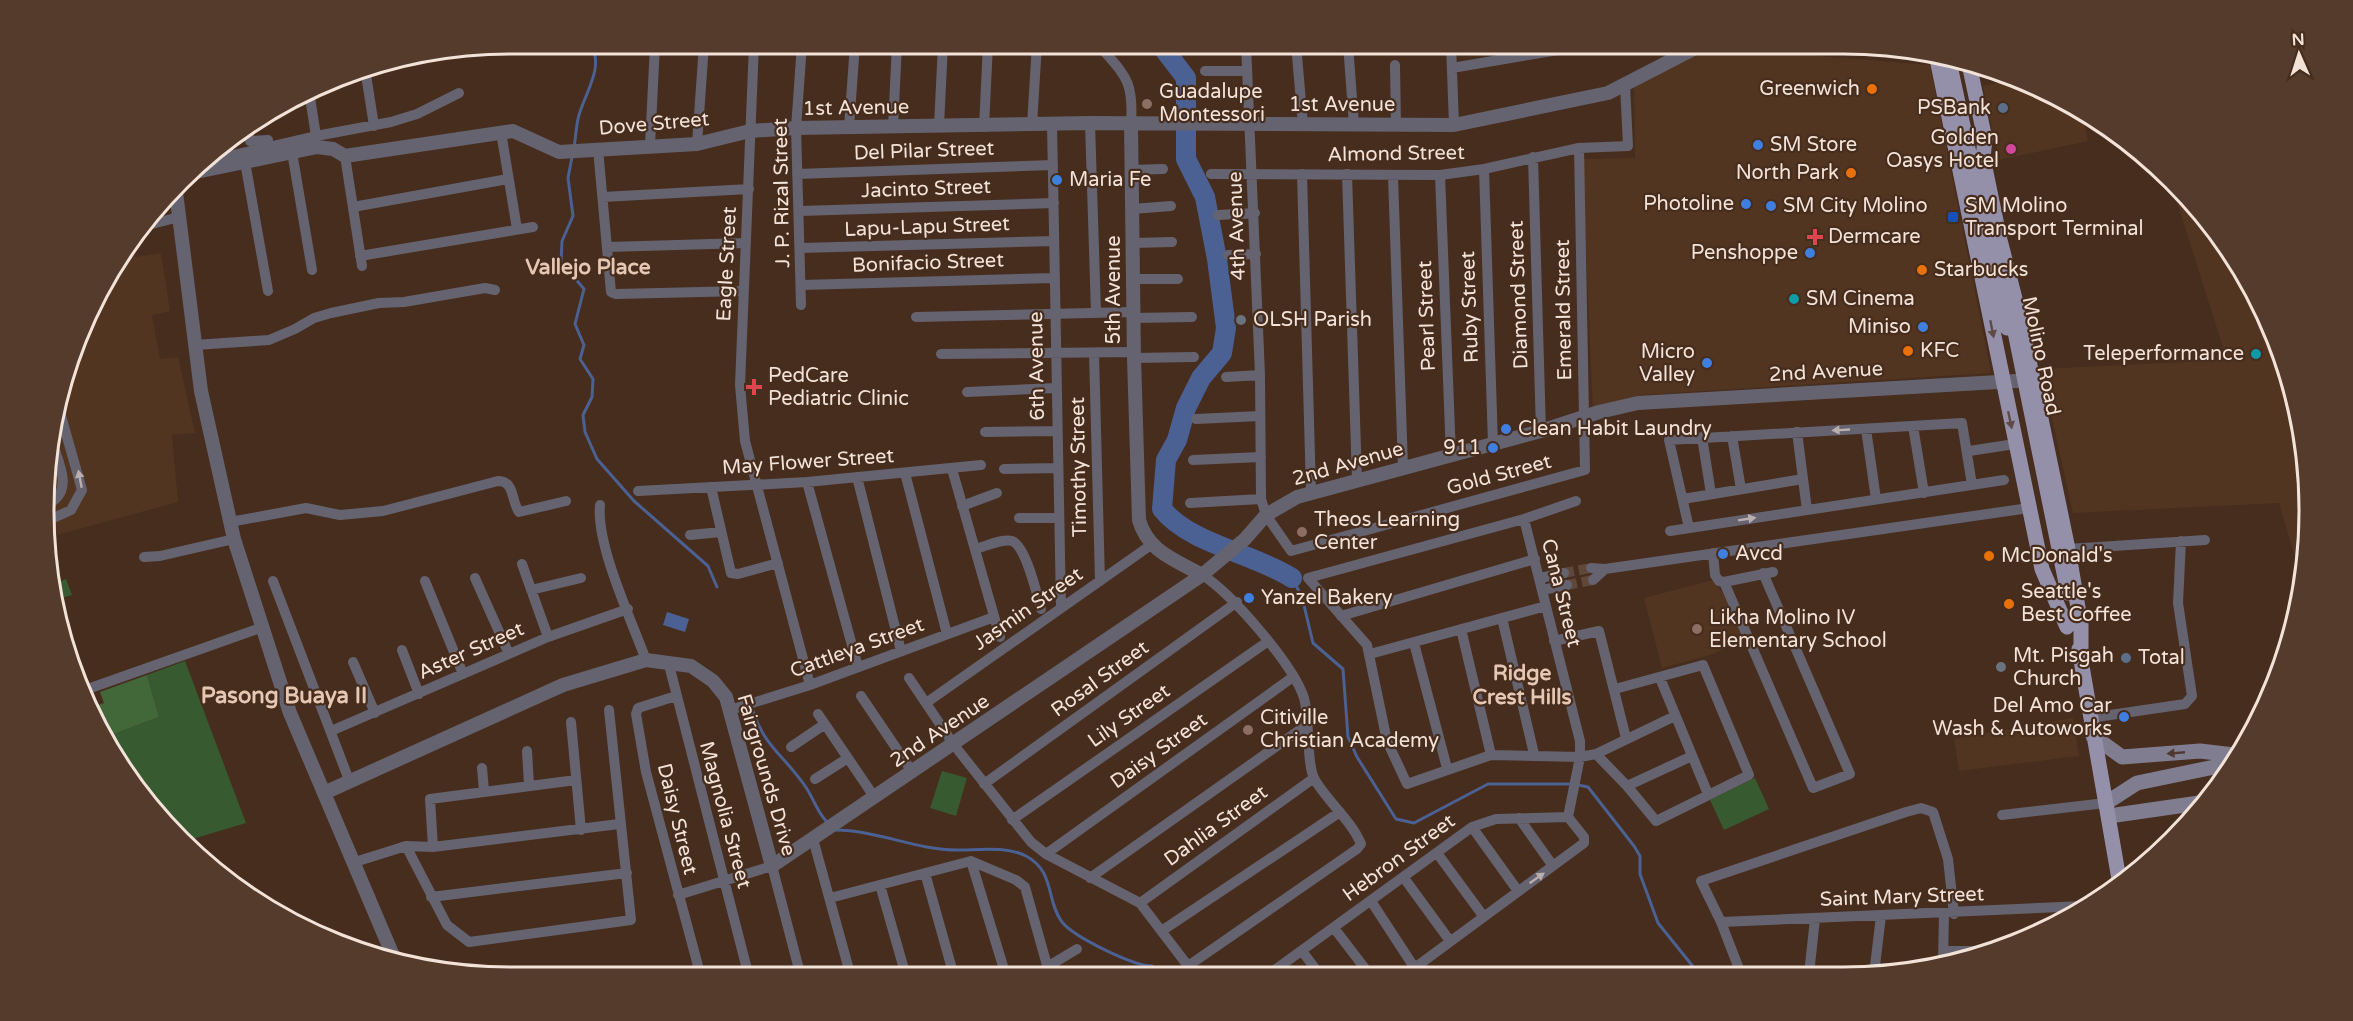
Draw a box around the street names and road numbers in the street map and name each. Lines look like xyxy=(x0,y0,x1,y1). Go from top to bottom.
street label: 1st Avenue xyxy=(1289,93,1395,117)
street label: 1st Avenue xyxy=(803,95,909,121)
street label: Dove Street xyxy=(598,107,711,141)
street label: J. P. Rizal Street xyxy=(769,118,795,268)
street label: Del Pilar Street xyxy=(853,137,995,165)
street label: Almond Street xyxy=(1327,141,1465,167)
street label: 4th Avenue xyxy=(1223,171,1251,281)
street label: Jacinto Street xyxy=(861,175,992,203)
street label: Eagle Street xyxy=(712,206,742,322)
street label: Lapu-Lapu Street xyxy=(844,212,1011,242)
street label: Diamond Street xyxy=(1504,220,1534,370)
street label: 5th Avenue xyxy=(1102,235,1126,345)
street label: Emerald Street xyxy=(1551,239,1577,381)
street label: Bonifacio Street xyxy=(852,248,1005,278)
street label: Ruby Street xyxy=(1456,250,1484,363)
street label: Pearl Street xyxy=(1413,260,1441,372)
street label: Molino Road xyxy=(2017,294,2065,418)
street label: 6th Avenue xyxy=(1024,311,1050,421)
street label: 2nd Avenue xyxy=(1768,357,1884,387)
street label: Timothy Street xyxy=(1066,396,1092,537)
street label: 2nd Avenue xyxy=(1290,437,1406,491)
street label: May Flower Street xyxy=(721,444,895,480)
street label: Gold Street xyxy=(1444,449,1554,500)
street label: Cana Street xyxy=(1536,536,1586,650)
street label: Jasmin Street xyxy=(969,562,1088,656)
street label: Cattleya Street xyxy=(787,613,927,683)
street label: Aster Street xyxy=(414,617,528,685)
street label: Rosal Street xyxy=(1047,635,1154,722)
street label: Lily Street xyxy=(1083,679,1175,753)
street label: 2nd Avenue xyxy=(886,689,994,773)
street label: Fairgrounds Drive xyxy=(731,691,801,859)
street label: Daisy Street xyxy=(1106,708,1212,794)
street label: Magnolia Street xyxy=(694,739,756,891)
street label: Daisy Street xyxy=(652,761,702,877)
street label: Dahlia Street xyxy=(1160,780,1273,872)
street label: Hebron Street xyxy=(1338,809,1460,907)
street label: Saint Mary Street xyxy=(1819,882,1985,912)

